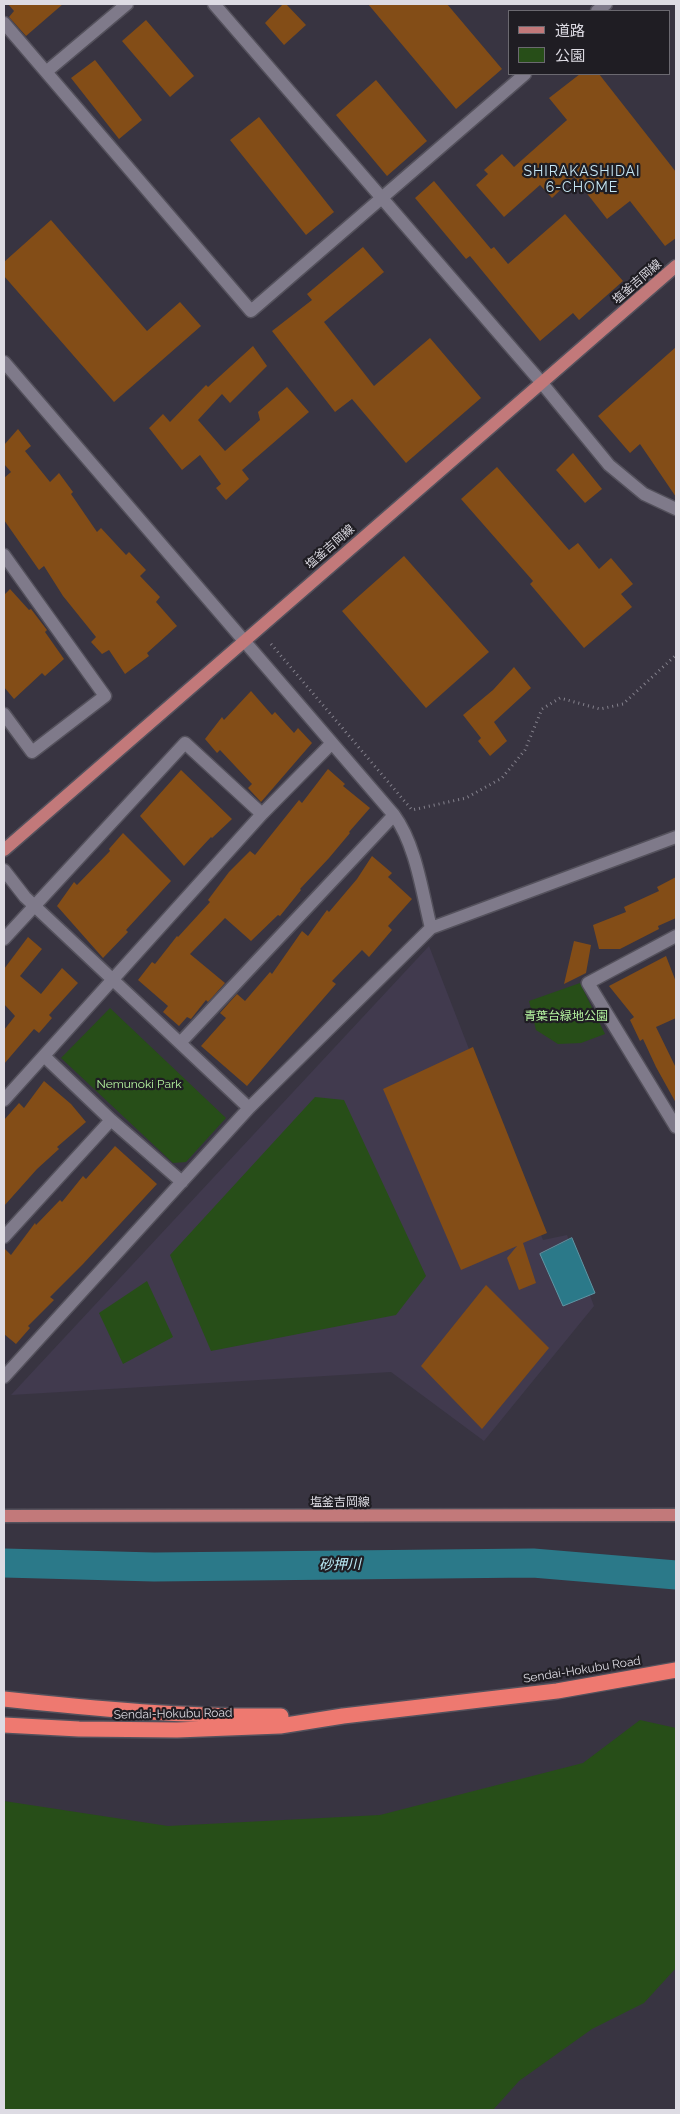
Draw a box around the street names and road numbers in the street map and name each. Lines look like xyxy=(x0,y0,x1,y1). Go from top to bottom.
street label: 塩釜吉岡線 xyxy=(610,257,664,307)
street label: 塩釜吉岡線 xyxy=(303,522,357,572)
street label: 塩釜吉岡線 xyxy=(310,1495,370,1509)
street label: Sendai-Hokubu Road xyxy=(522,1654,642,1686)
street label: Sendai-Hokubu Road xyxy=(114,1706,232,1722)

